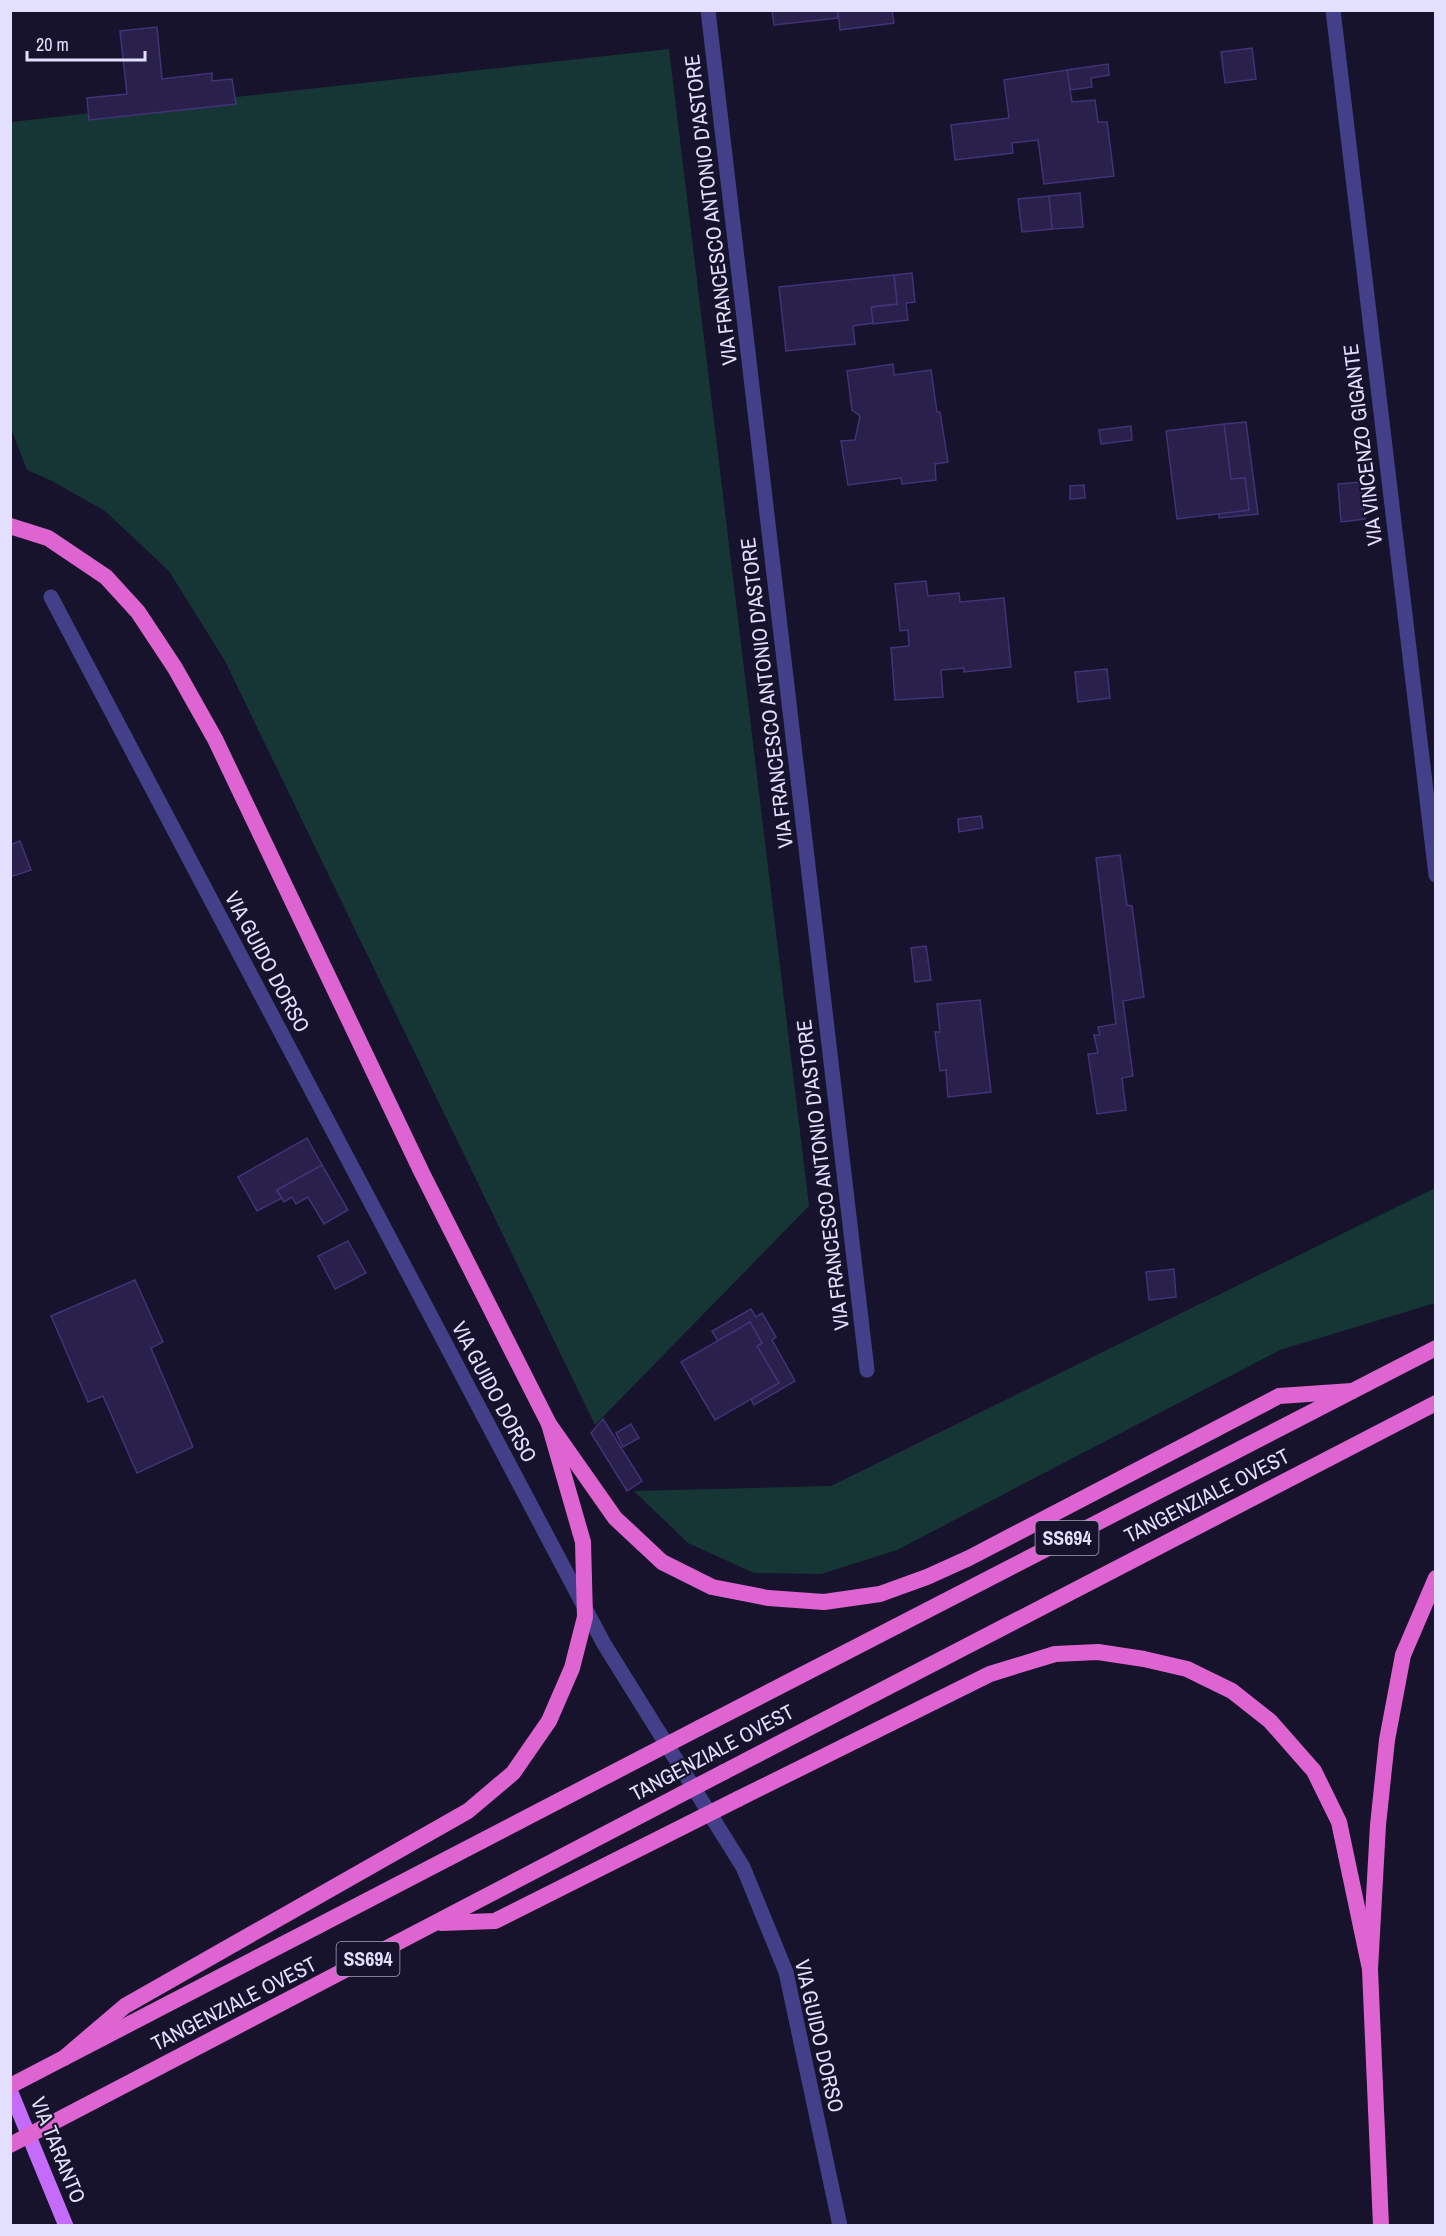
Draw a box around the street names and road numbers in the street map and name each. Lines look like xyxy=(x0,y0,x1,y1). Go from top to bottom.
street label: VIA FRANCESCO ANTONIO D'ASTORE xyxy=(677,53,744,367)
street label: VIA VINCENZO GIGANTE xyxy=(1336,343,1389,548)
street label: VIA FRANCESCO ANTONIO D'ASTORE xyxy=(733,536,800,850)
street label: VIA GUIDO DORSO xyxy=(218,886,317,1037)
street label: VIA FRANCESCO ANTONIO D'ASTORE xyxy=(789,1018,856,1332)
street label: VIA GUIDO DORSO xyxy=(445,1316,544,1467)
street label: TANGENZIALE OVEST xyxy=(1119,1441,1295,1550)
road number: SS694 xyxy=(1036,1521,1098,1555)
street label: TANGENZIALE OVEST xyxy=(625,1697,799,1808)
road number: SS694 xyxy=(336,1942,400,1976)
street label: TANGENZIALE OVEST xyxy=(146,1949,322,2058)
street label: VIA GUIDO DORSO xyxy=(788,1957,851,2115)
street label: VIA TARANTO xyxy=(24,2092,93,2207)

